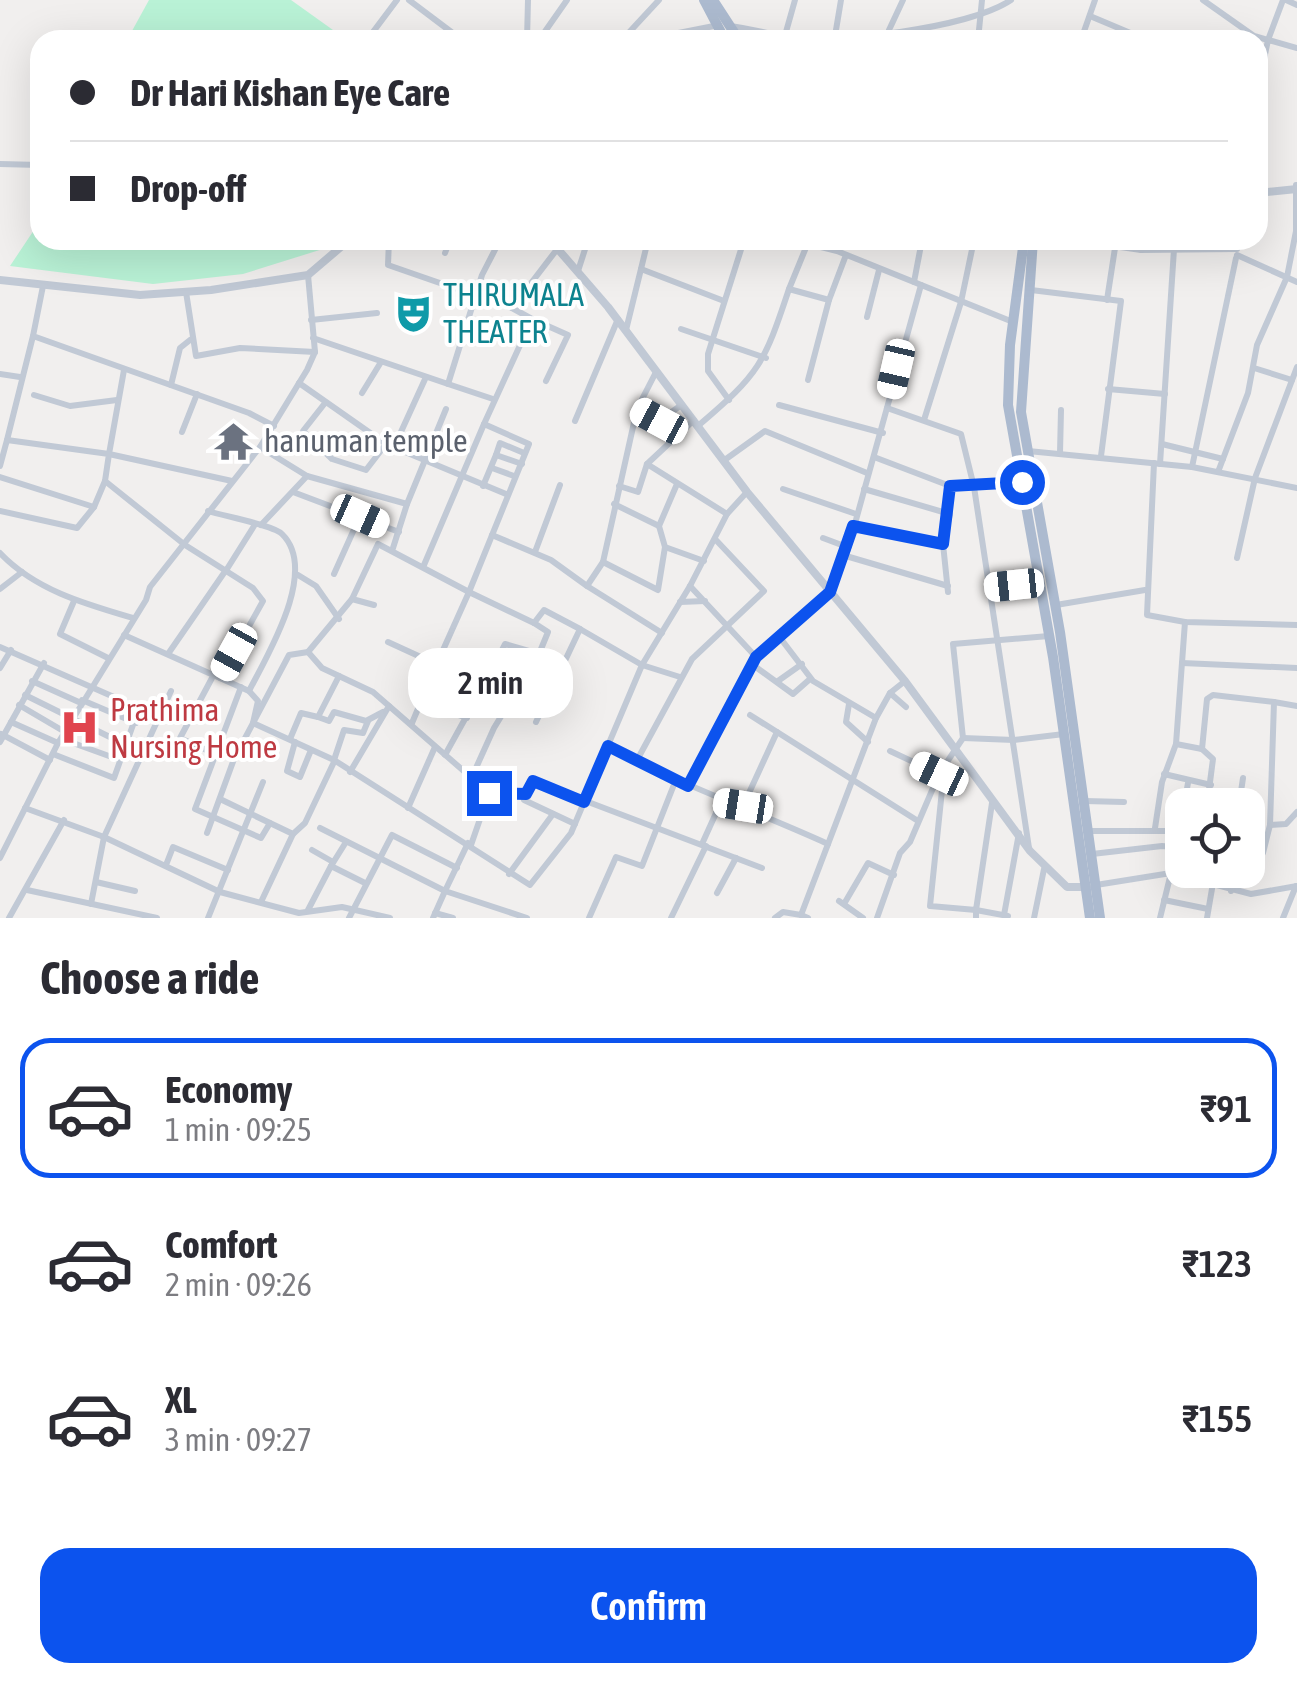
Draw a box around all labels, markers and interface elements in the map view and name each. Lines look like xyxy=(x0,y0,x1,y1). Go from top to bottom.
text: Dr Hari Kishan Eye Care xyxy=(130,71,450,114)
text: Drop-off xyxy=(130,167,246,210)
place label: THIRUMALA THEATER xyxy=(443,276,584,350)
theatre icon: THIRUMALA THEATER xyxy=(392,292,434,334)
car xyxy=(875,336,917,402)
car xyxy=(625,394,693,448)
temple icon: hanuman temple xyxy=(213,420,255,462)
place label: hanuman temple xyxy=(264,422,468,459)
route start xyxy=(1000,460,1045,505)
car xyxy=(326,490,394,542)
car xyxy=(983,567,1045,603)
car xyxy=(206,618,262,686)
callout: 2 min xyxy=(406,648,572,718)
text: 2 min xyxy=(458,664,523,701)
place label: Prathima Nursing Home xyxy=(110,691,277,765)
hospital icon: Prathima Nursing Home xyxy=(59,707,101,749)
car xyxy=(905,748,973,800)
route end xyxy=(467,771,512,816)
car xyxy=(711,786,775,826)
map controls xyxy=(1165,788,1265,888)
button: locate xyxy=(1165,788,1265,888)
text: Choose a ride xyxy=(40,952,259,1004)
icon: car xyxy=(45,1063,135,1153)
text: Economy xyxy=(165,1068,292,1111)
text: ₹91 xyxy=(1200,1087,1252,1130)
text: 1 min · 09:25 xyxy=(165,1111,312,1148)
icon: car xyxy=(45,1218,135,1308)
text: Comfort xyxy=(165,1223,277,1266)
text: ₹123 xyxy=(1182,1242,1252,1285)
text: 2 min · 09:26 xyxy=(165,1266,312,1303)
icon: car xyxy=(45,1373,135,1463)
text: XL xyxy=(165,1378,197,1421)
text: ₹155 xyxy=(1182,1397,1252,1440)
text: 3 min · 09:27 xyxy=(165,1421,312,1458)
button: Confirm xyxy=(40,1548,1257,1663)

